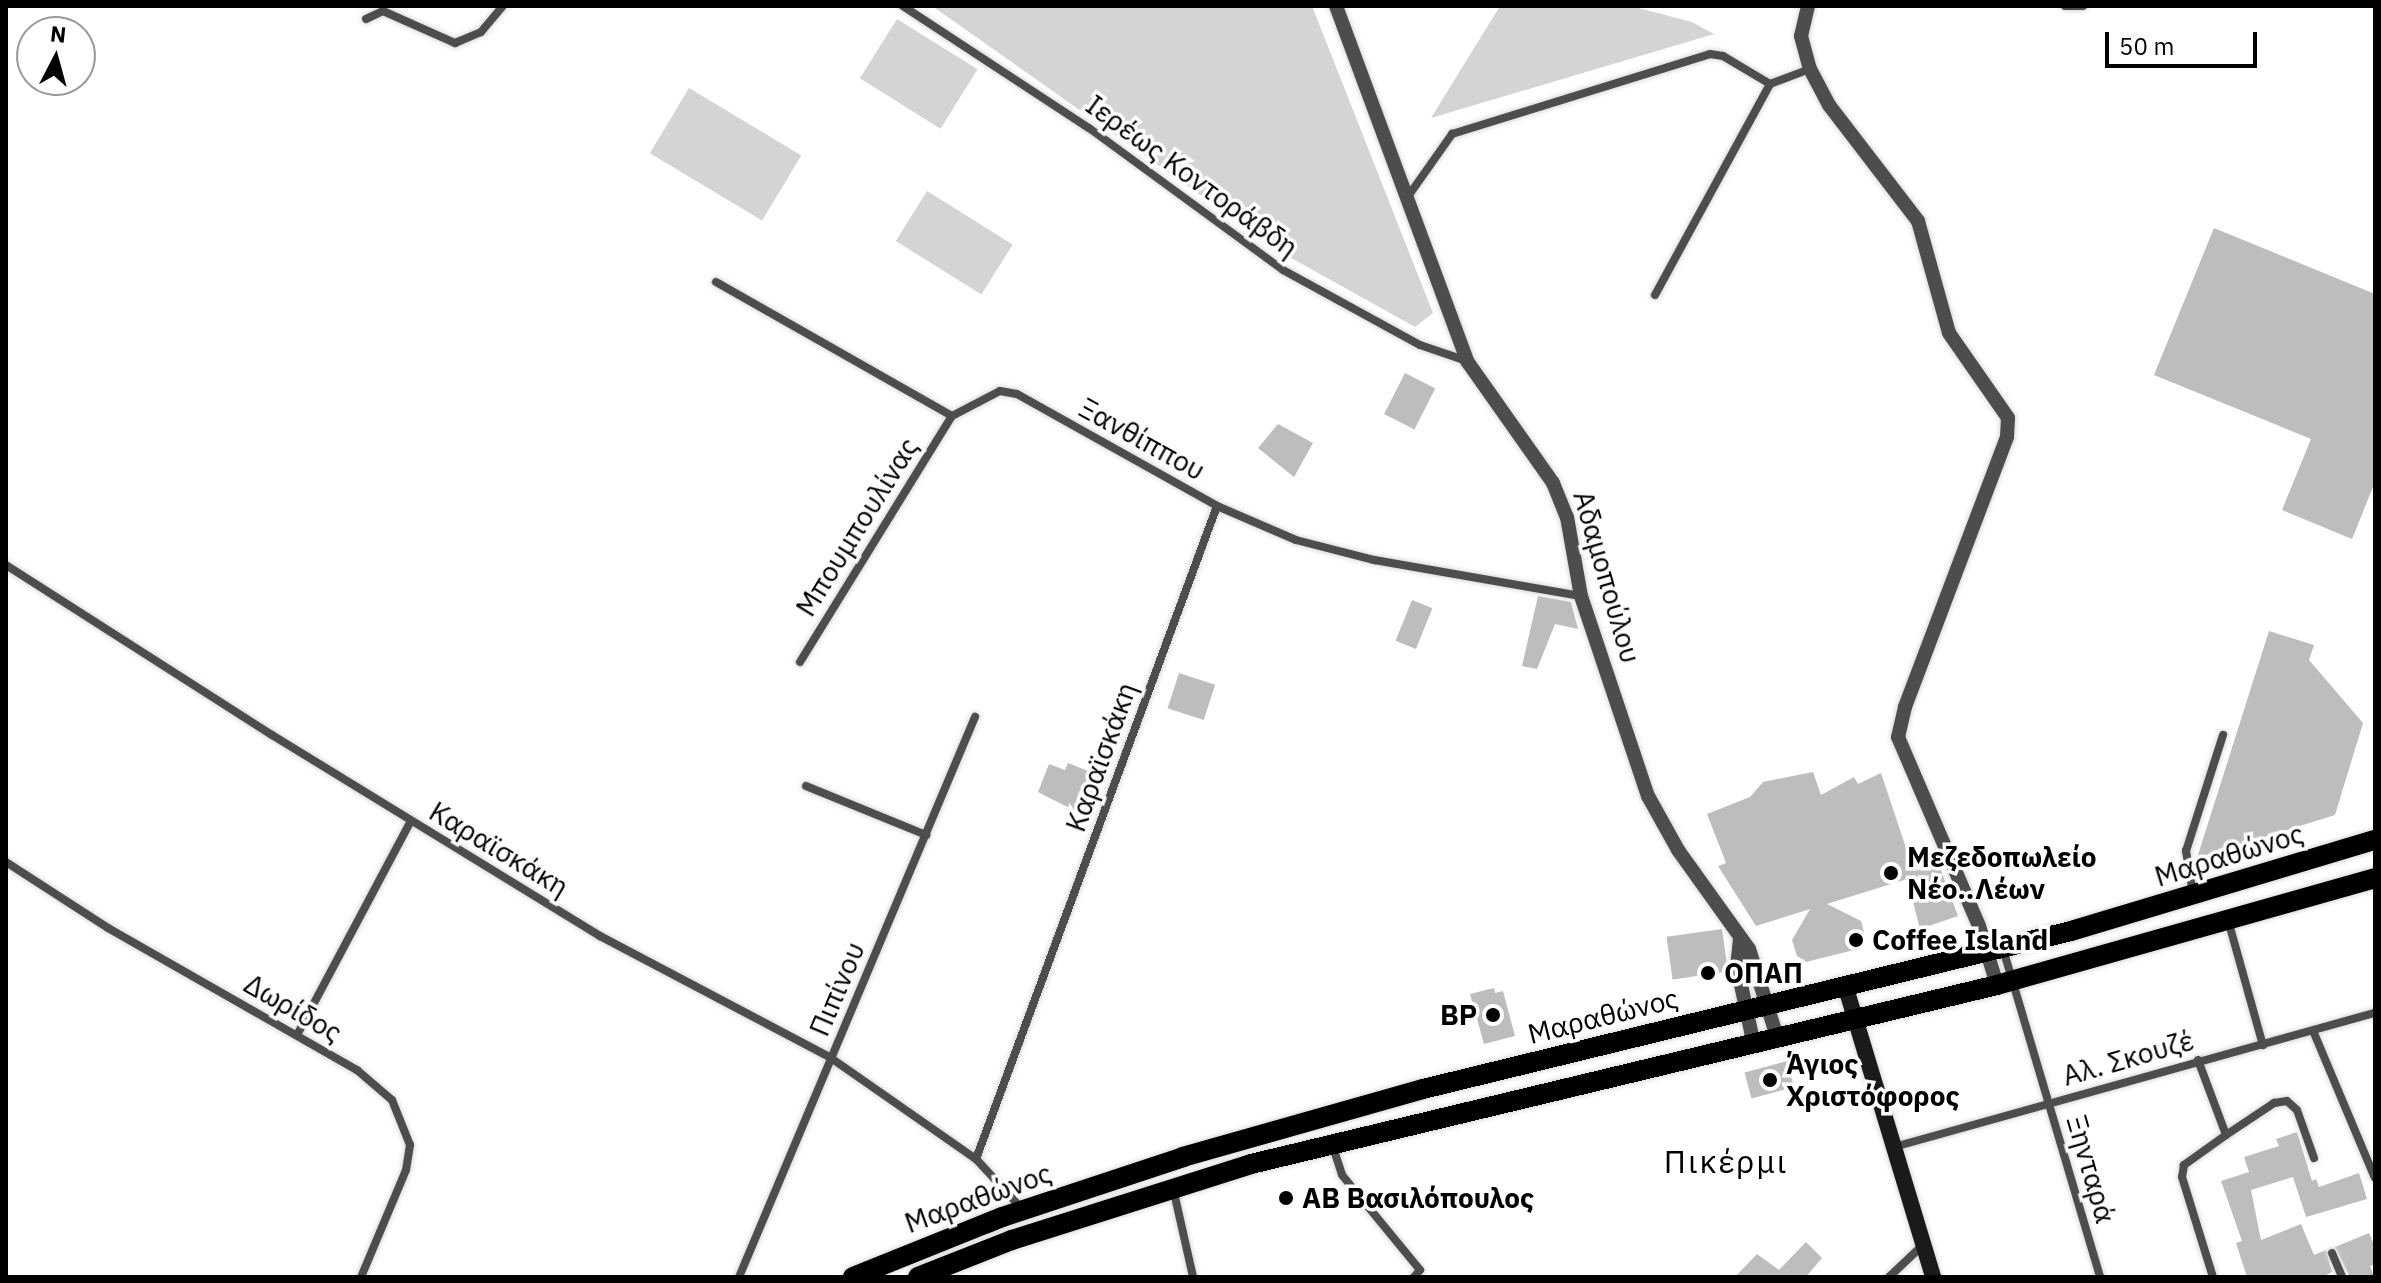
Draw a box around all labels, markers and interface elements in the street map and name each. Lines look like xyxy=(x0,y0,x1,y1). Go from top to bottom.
north arrow xyxy=(16,16,96,96)
scale bar xyxy=(2109,16,2261,66)
text: N xyxy=(49,18,68,49)
text: 50 m xyxy=(2119,30,2174,62)
street label: Ιερέως Κοντοράβδη xyxy=(1079,88,1305,264)
street label: Ξανθίππου xyxy=(1073,391,1211,487)
street label: Μπουμπουλίνας xyxy=(789,432,925,622)
street label: Αδαμοπούλου xyxy=(1566,487,1648,667)
street label: Καραϊσκάκη xyxy=(1058,678,1144,836)
street label: Καραϊσκάκη xyxy=(423,794,575,904)
street label: Μαραθώνος xyxy=(2151,816,2307,894)
place label: Μεζεδοπωλείο Νέο..Λέων xyxy=(1907,840,2096,906)
marker: Μεζεδοπωλείο Νέο..Λέων xyxy=(1882,864,1900,882)
place label: Coffee Island xyxy=(1872,923,2048,957)
marker: Coffee Island xyxy=(1847,931,1865,949)
street label: Πιπίνου xyxy=(802,937,872,1041)
place label: ΟΠΑΠ xyxy=(1724,956,1803,990)
marker: ΟΠΑΠ xyxy=(1699,964,1717,982)
street label: Δωρίδος xyxy=(238,967,348,1049)
street label: Μαραθώνος xyxy=(1524,981,1682,1051)
place label: BP xyxy=(1440,998,1477,1032)
marker: BP xyxy=(1484,1006,1502,1024)
street label: Αλ. Σκουζέ xyxy=(2059,1023,2197,1093)
place label: Άγιος Χριστόφορος xyxy=(1786,1047,1960,1113)
marker: Άγιος Χριστόφορος xyxy=(1761,1071,1779,1089)
street label: Ξηνταρά xyxy=(2060,1111,2122,1227)
district label: Πικέρμι xyxy=(1664,1142,1788,1180)
street label: Μαραθώνος xyxy=(900,1156,1056,1240)
place label: ΑΒ Βασιλόπουλος xyxy=(1302,1181,1534,1215)
marker: ΑΒ Βασιλόπουλος xyxy=(1277,1189,1295,1207)

